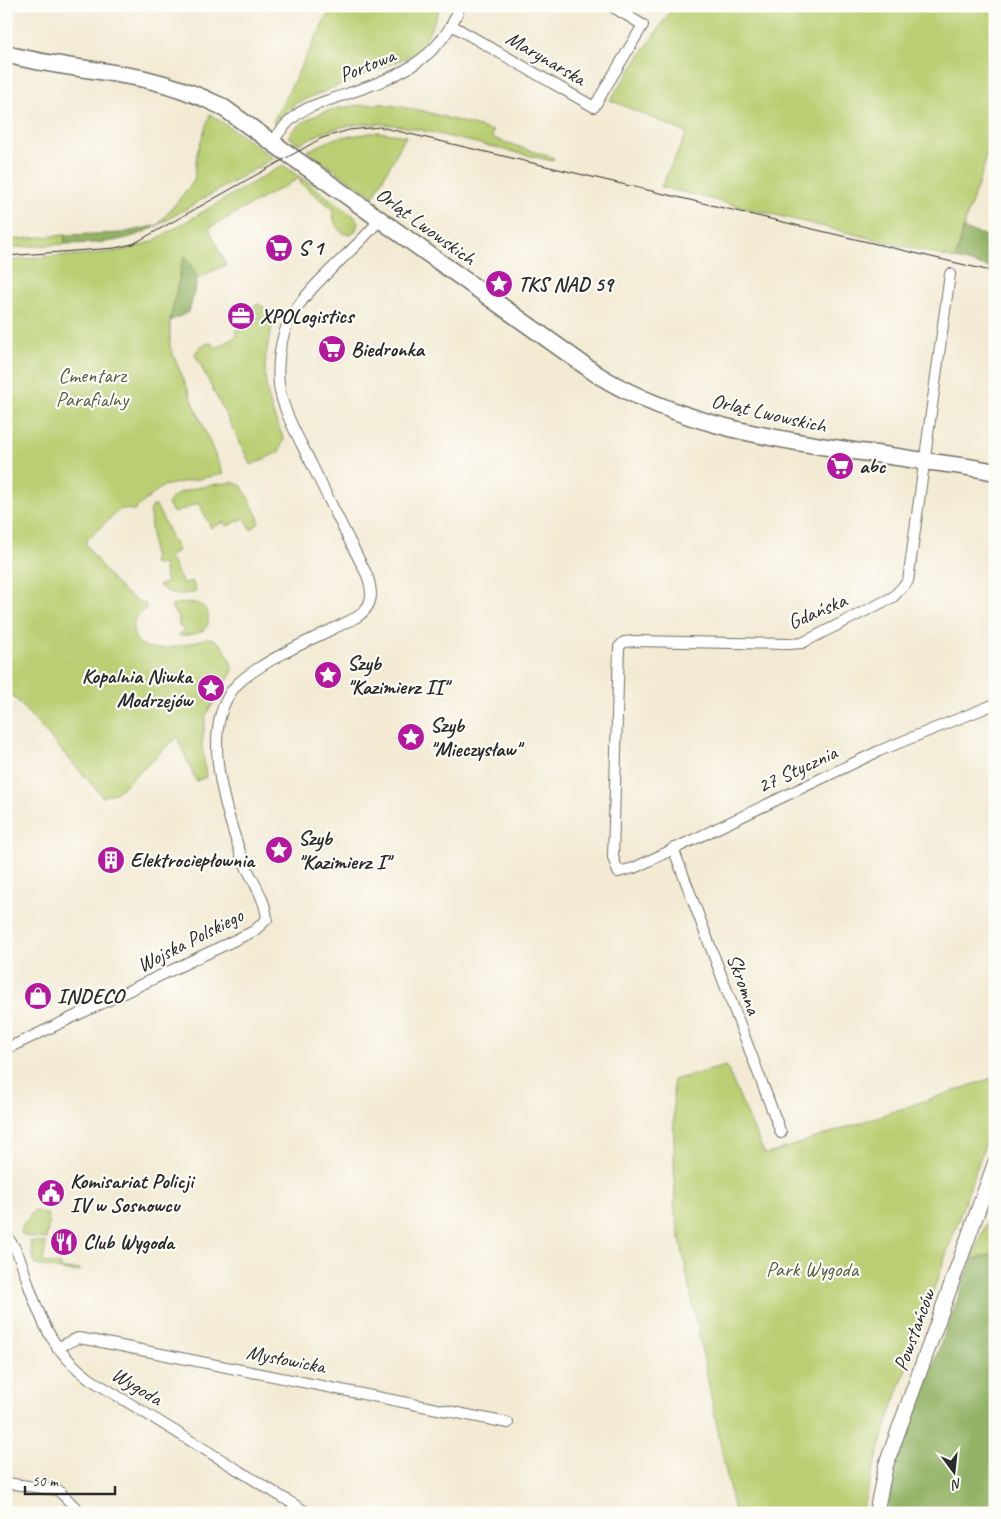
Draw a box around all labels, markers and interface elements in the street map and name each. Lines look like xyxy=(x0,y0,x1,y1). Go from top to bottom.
street label: Marynarska xyxy=(501,25,593,92)
street label: Portowa xyxy=(335,41,401,88)
street label: Orląt Lwowskich xyxy=(371,181,482,272)
supermarket icon: S 1 xyxy=(264,233,294,263)
place label: S 1 xyxy=(298,235,325,261)
place icon: TKS NAD 59 xyxy=(484,269,514,299)
place label: TKS NAD 59 xyxy=(518,271,615,297)
office icon: XPOLogistics xyxy=(226,301,256,331)
place label: XPOLogistics xyxy=(260,303,356,329)
supermarket icon: Biedronka xyxy=(317,334,347,364)
place label: Biedronka xyxy=(351,336,425,362)
park label: Cmentarz Parafialny xyxy=(56,362,130,412)
street label: Orląt Lwowskich xyxy=(709,387,830,439)
supermarket icon: abc xyxy=(825,451,855,481)
place label: abc xyxy=(859,453,887,479)
street label: Gdańska xyxy=(784,586,852,635)
place label: Szyb "Kazimierz II" xyxy=(347,650,453,700)
place icon: Szyb "Kazimierz II" xyxy=(313,660,343,690)
place label: Kopalnia Niwka Modrzejów xyxy=(82,663,194,713)
place icon: Kopalnia Niwka Modrzejów xyxy=(196,673,226,703)
place label: Szyb "Mieczysław" xyxy=(430,712,525,762)
place icon: Szyb "Mieczysław" xyxy=(396,722,426,752)
street label: 27 Stycznia xyxy=(753,739,842,799)
place label: Szyb "Kazimierz I" xyxy=(298,825,395,875)
place icon: Szyb "Kazimierz I" xyxy=(264,835,294,865)
building icon: Elektrociepłownia xyxy=(96,845,126,875)
place label: Elektrociepłownia xyxy=(130,847,256,873)
street label: Wojska Polskiego xyxy=(133,901,249,978)
street label: Skromna xyxy=(721,950,767,1019)
shop icon: INDECO xyxy=(23,981,53,1011)
place label: INDECO xyxy=(57,983,127,1009)
place label: Komisariat Policji IV w Sosnowcu xyxy=(70,1168,196,1218)
public building icon: Komisariat Policji IV w Sosnowcu xyxy=(36,1178,66,1208)
restaurant icon: Club Wygoda xyxy=(49,1227,79,1257)
place label: Club Wygoda xyxy=(83,1229,176,1255)
park label: Park Wygoda xyxy=(766,1256,860,1282)
street label: Powstańców xyxy=(887,1284,941,1374)
street label: Mysłowicka xyxy=(244,1339,330,1380)
street label: Wygoda xyxy=(107,1361,168,1412)
north arrow xyxy=(928,1446,978,1496)
scale bar xyxy=(25,1464,115,1496)
text: 50 m xyxy=(32,1472,59,1491)
text: N xyxy=(949,1475,964,1494)

